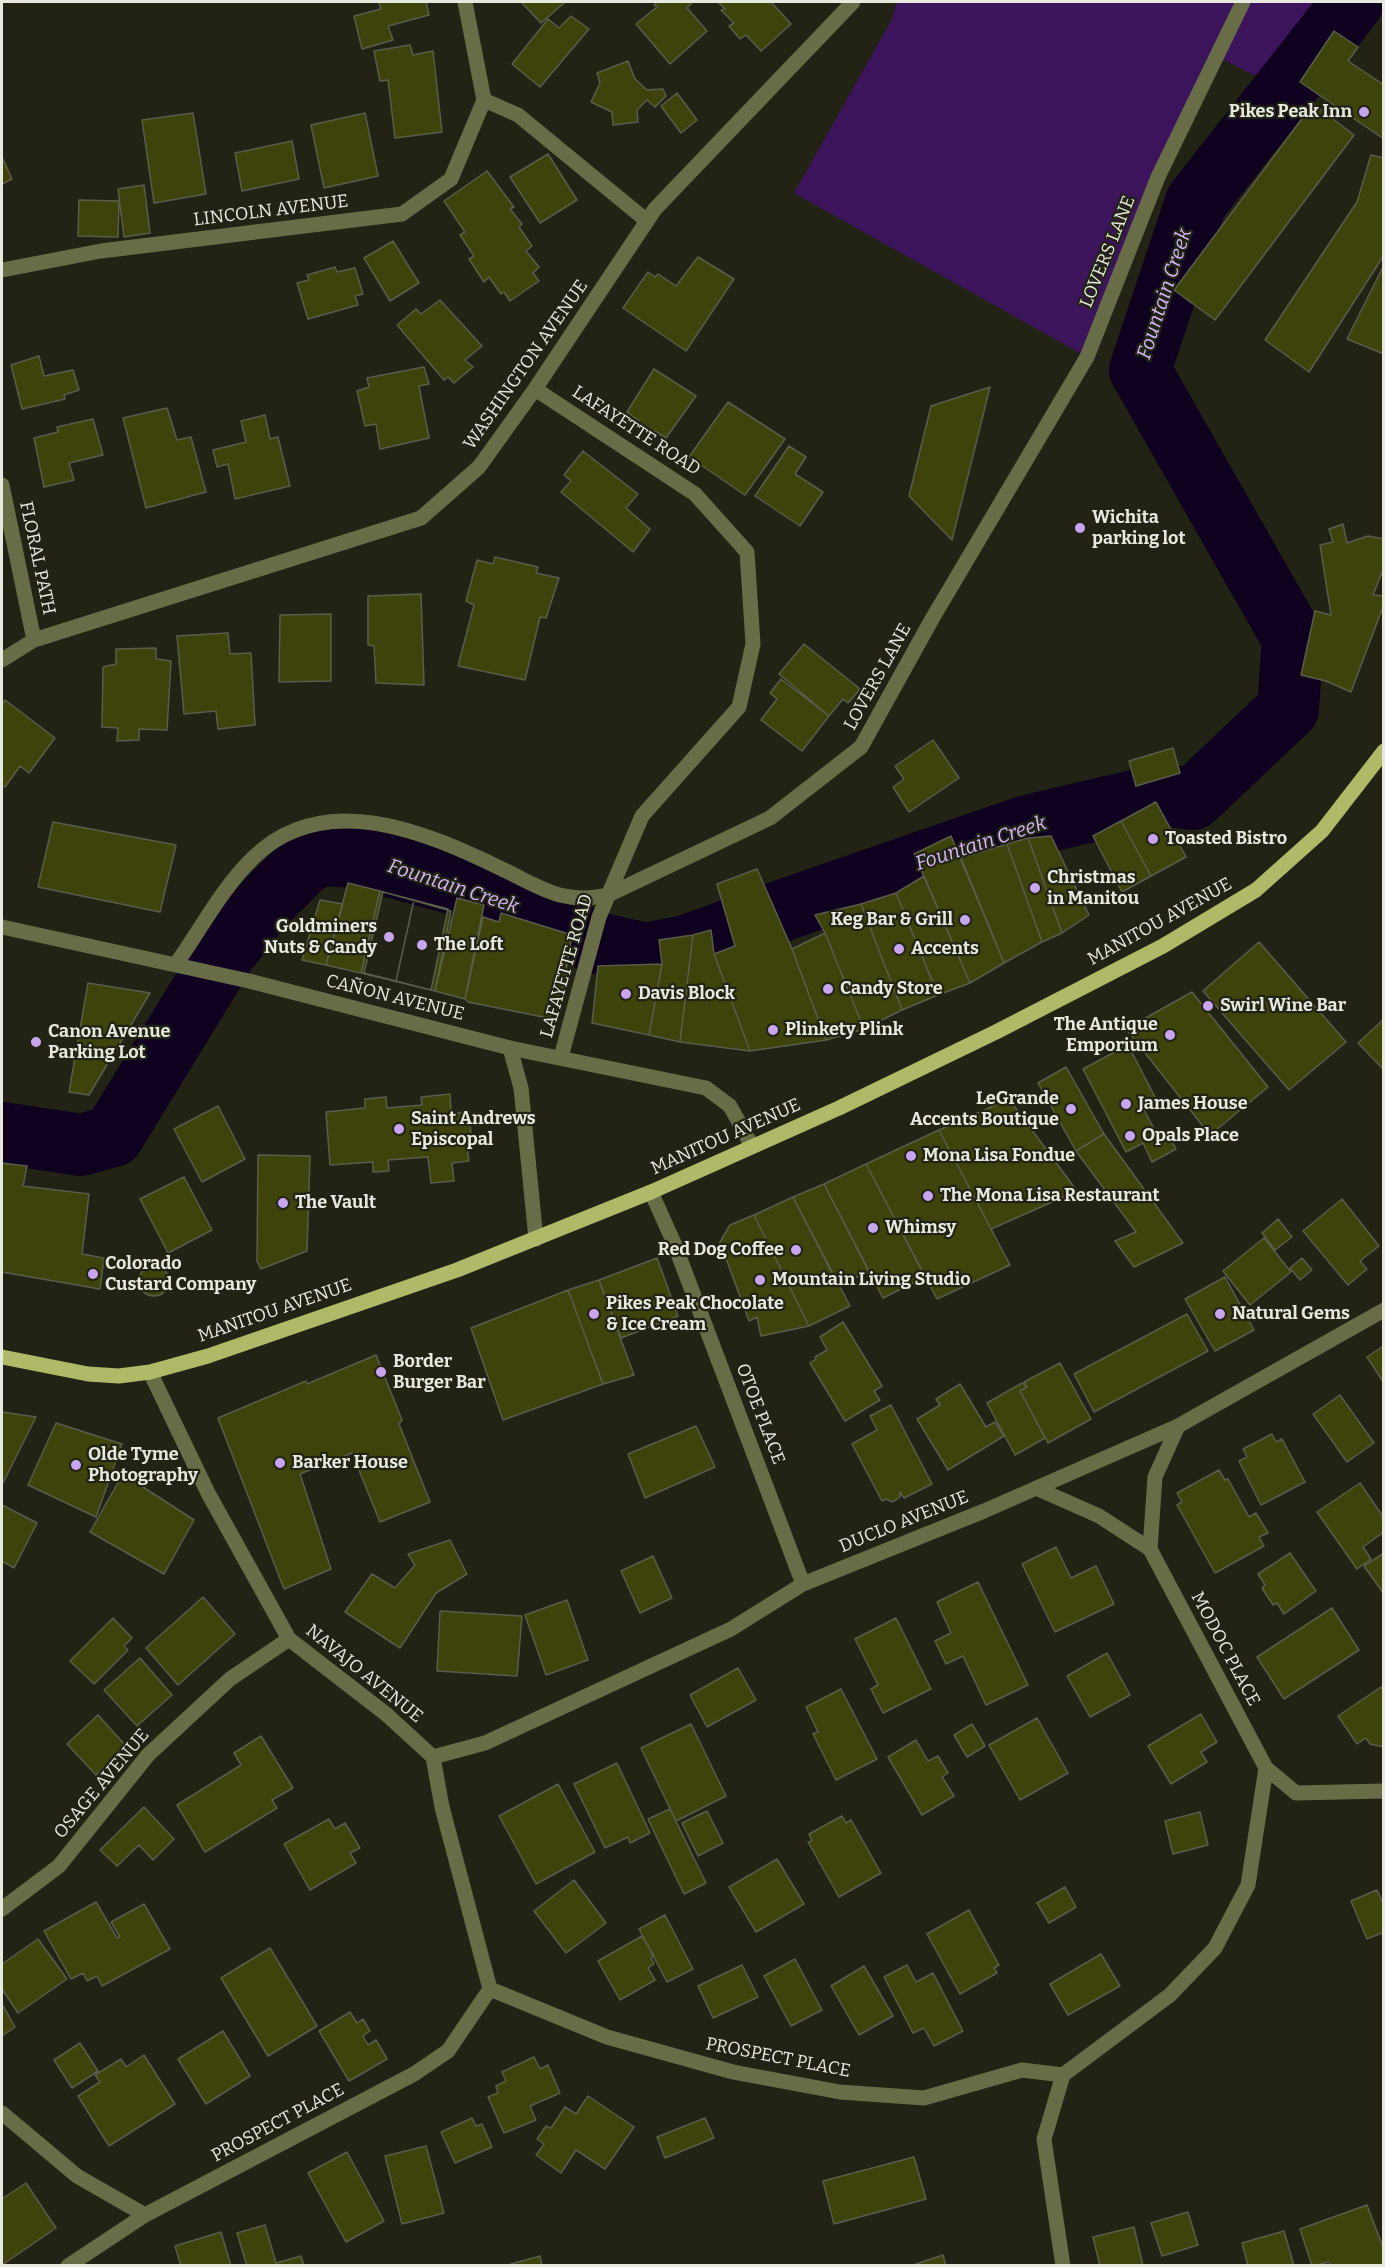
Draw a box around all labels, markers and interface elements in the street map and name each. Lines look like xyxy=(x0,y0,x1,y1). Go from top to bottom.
place label: Pikes Peak Inn xyxy=(1229,101,1352,123)
marker: Pikes Peak Inn xyxy=(1357,105,1371,119)
street label: LINCOLN AVENUE xyxy=(192,191,350,231)
street label: LOVERS LANE xyxy=(1076,193,1140,311)
water label: Fountain Creek xyxy=(1133,226,1197,362)
street label: WASHINGTON AVENUE xyxy=(459,276,593,454)
street label: LAFAYETTE ROAD xyxy=(568,382,704,480)
street label: FLORAL PATH xyxy=(14,499,60,617)
place label: Wichita parking lot xyxy=(1092,507,1186,550)
marker: Wichita parking lot xyxy=(1073,521,1087,535)
street label: LOVERS LANE xyxy=(840,620,916,734)
water label: Fountain Creek xyxy=(913,812,1049,876)
place label: Toasted Bistro xyxy=(1165,828,1287,850)
marker: Toasted Bistro xyxy=(1146,832,1160,846)
water label: Fountain Creek xyxy=(385,855,521,919)
place label: Christmas in Manitou xyxy=(1047,867,1139,910)
street label: MANITOU AVENUE xyxy=(1084,873,1236,971)
marker: Christmas in Manitou xyxy=(1028,881,1042,895)
street label: LAFAYETTE ROAD xyxy=(536,892,598,1040)
place label: Keg Bar & Grill xyxy=(831,909,953,931)
marker: Keg Bar & Grill xyxy=(958,913,972,927)
place label: Goldminers Nuts & Candy xyxy=(264,916,377,958)
marker: Goldminers Nuts & Candy xyxy=(382,930,396,944)
place label: The Loft xyxy=(434,934,504,956)
marker: The Loft xyxy=(415,938,429,952)
place label: Accents xyxy=(911,938,979,960)
marker: Accents xyxy=(892,942,906,956)
street label: CAÑON AVENUE xyxy=(324,970,466,1026)
place label: Candy Store xyxy=(840,978,943,1000)
marker: Candy Store xyxy=(821,982,835,996)
place label: Davis Block xyxy=(638,983,735,1005)
marker: Davis Block xyxy=(619,987,633,1001)
place label: Swirl Wine Bar xyxy=(1220,995,1346,1017)
marker: Swirl Wine Bar xyxy=(1201,999,1215,1013)
place label: The Antique Emporium xyxy=(1054,1014,1158,1056)
place label: Plinkety Plink xyxy=(785,1019,904,1041)
place label: Canon Avenue Parking Lot xyxy=(48,1021,170,1064)
marker: Plinkety Plink xyxy=(766,1023,780,1037)
marker: The Antique Emporium xyxy=(1163,1028,1177,1042)
marker: Canon Avenue Parking Lot xyxy=(29,1035,43,1049)
place label: LeGrande Accents Boutique xyxy=(910,1088,1059,1130)
place label: James House xyxy=(1138,1093,1248,1115)
street label: MANITOU AVENUE xyxy=(648,1094,804,1180)
marker: James House xyxy=(1119,1097,1133,1111)
marker: LeGrande Accents Boutique xyxy=(1064,1102,1078,1116)
place label: Saint Andrews Episcopal xyxy=(411,1108,536,1150)
marker: Saint Andrews Episcopal xyxy=(392,1122,406,1136)
place label: Opals Place xyxy=(1142,1125,1239,1147)
marker: Opals Place xyxy=(1123,1129,1137,1143)
place label: Mona Lisa Fondue xyxy=(923,1145,1075,1167)
marker: Mona Lisa Fondue xyxy=(904,1149,918,1163)
place label: The Mona Lisa Restaurant xyxy=(940,1185,1160,1207)
marker: The Mona Lisa Restaurant xyxy=(921,1189,935,1203)
place label: The Vault xyxy=(295,1192,376,1214)
marker: The Vault xyxy=(276,1196,290,1210)
place label: Whimsy xyxy=(885,1217,956,1239)
marker: Whimsy xyxy=(866,1221,880,1235)
place label: Red Dog Coffee xyxy=(658,1239,784,1261)
marker: Red Dog Coffee xyxy=(789,1243,803,1257)
place label: Colorado Custard Company xyxy=(105,1253,256,1296)
marker: Colorado Custard Company xyxy=(86,1267,100,1281)
place label: Mountain Living Studio xyxy=(772,1269,971,1291)
marker: Mountain Living Studio xyxy=(753,1273,767,1287)
street label: MANITOU AVENUE xyxy=(195,1275,355,1347)
place label: Pikes Peak Chocolate & Ice Cream xyxy=(606,1293,784,1336)
place label: Natural Gems xyxy=(1232,1303,1350,1325)
marker: Pikes Peak Chocolate & Ice Cream xyxy=(587,1307,601,1321)
marker: Natural Gems xyxy=(1213,1307,1227,1321)
place label: Border Burger Bar xyxy=(393,1351,486,1394)
street label: OTOE PLACE xyxy=(731,1361,789,1467)
marker: Border Burger Bar xyxy=(374,1365,388,1379)
place label: Olde Tyme Photography xyxy=(88,1444,198,1486)
place label: Barker House xyxy=(292,1452,408,1474)
marker: Barker House xyxy=(273,1456,287,1470)
marker: Olde Tyme Photography xyxy=(69,1458,83,1472)
street label: DUCLO AVENUE xyxy=(836,1486,972,1558)
street label: MODOC PLACE xyxy=(1186,1588,1264,1710)
street label: NAVAJO AVENUE xyxy=(301,1620,427,1728)
street label: OSAGE AVENUE xyxy=(50,1725,154,1843)
street label: PROSPECT PLACE xyxy=(704,2033,852,2083)
street label: PROSPECT PLACE xyxy=(208,2079,348,2167)

